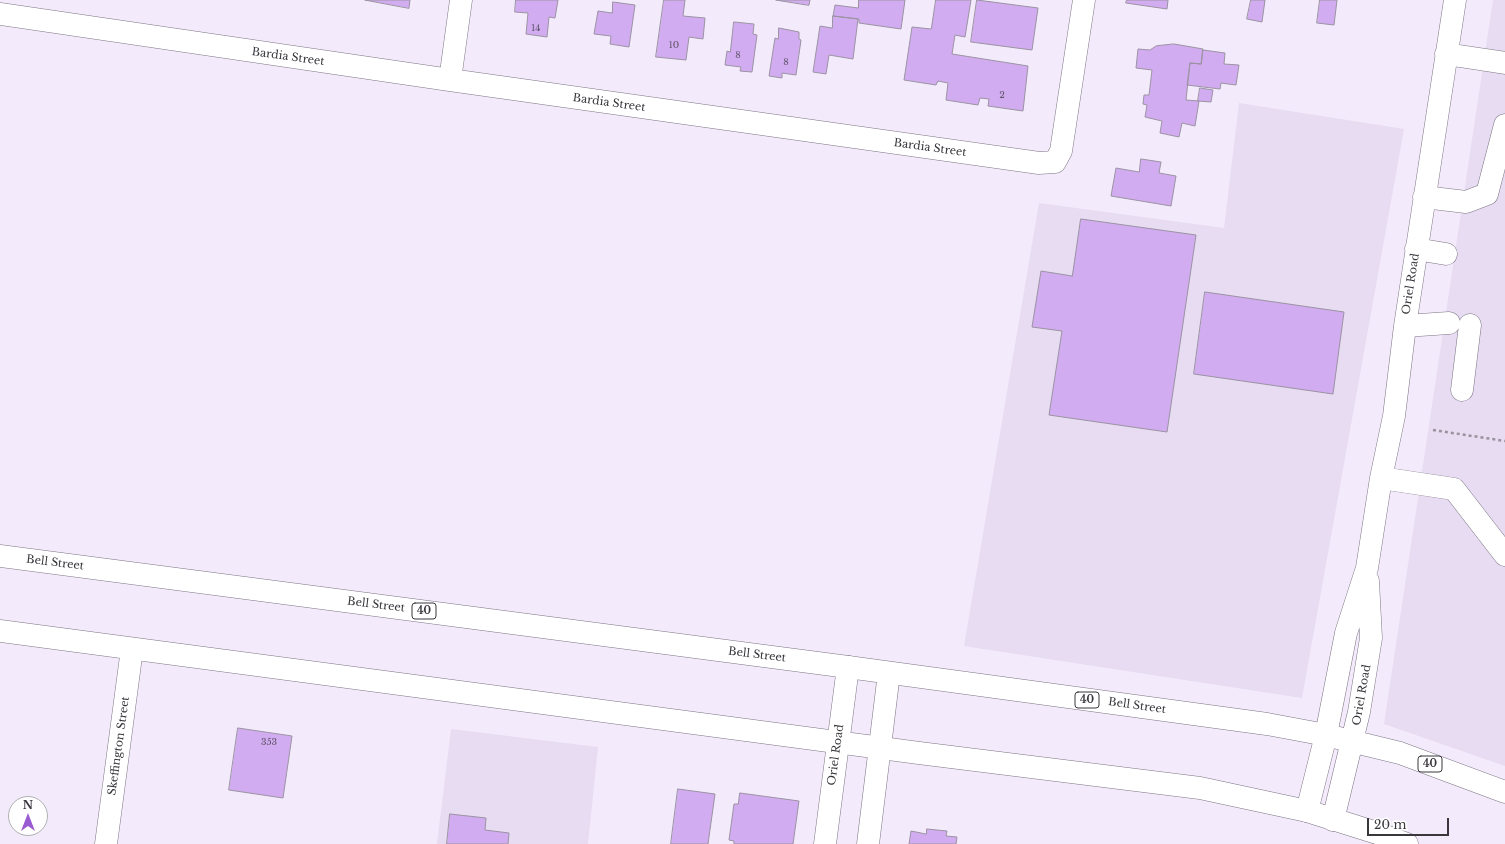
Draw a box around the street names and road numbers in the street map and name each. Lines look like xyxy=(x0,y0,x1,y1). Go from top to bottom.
street label: Bardia Street xyxy=(251,45,325,69)
street label: Bardia Street xyxy=(572,91,646,115)
street label: Bardia Street xyxy=(893,136,967,160)
street label: Oriel Road xyxy=(1400,252,1422,316)
street label: Bell Street xyxy=(25,553,85,573)
street label: Bell Street xyxy=(346,595,406,615)
road number: 40 xyxy=(412,603,436,619)
street label: Bell Street xyxy=(727,645,787,665)
street label: Oriel Road xyxy=(1350,663,1374,727)
road number: 40 xyxy=(1075,692,1099,708)
street label: Bell Street xyxy=(1107,695,1167,717)
street label: Skeffington Street xyxy=(106,696,132,796)
street label: Oriel Road xyxy=(825,724,847,786)
road number: 40 xyxy=(1418,756,1442,772)

